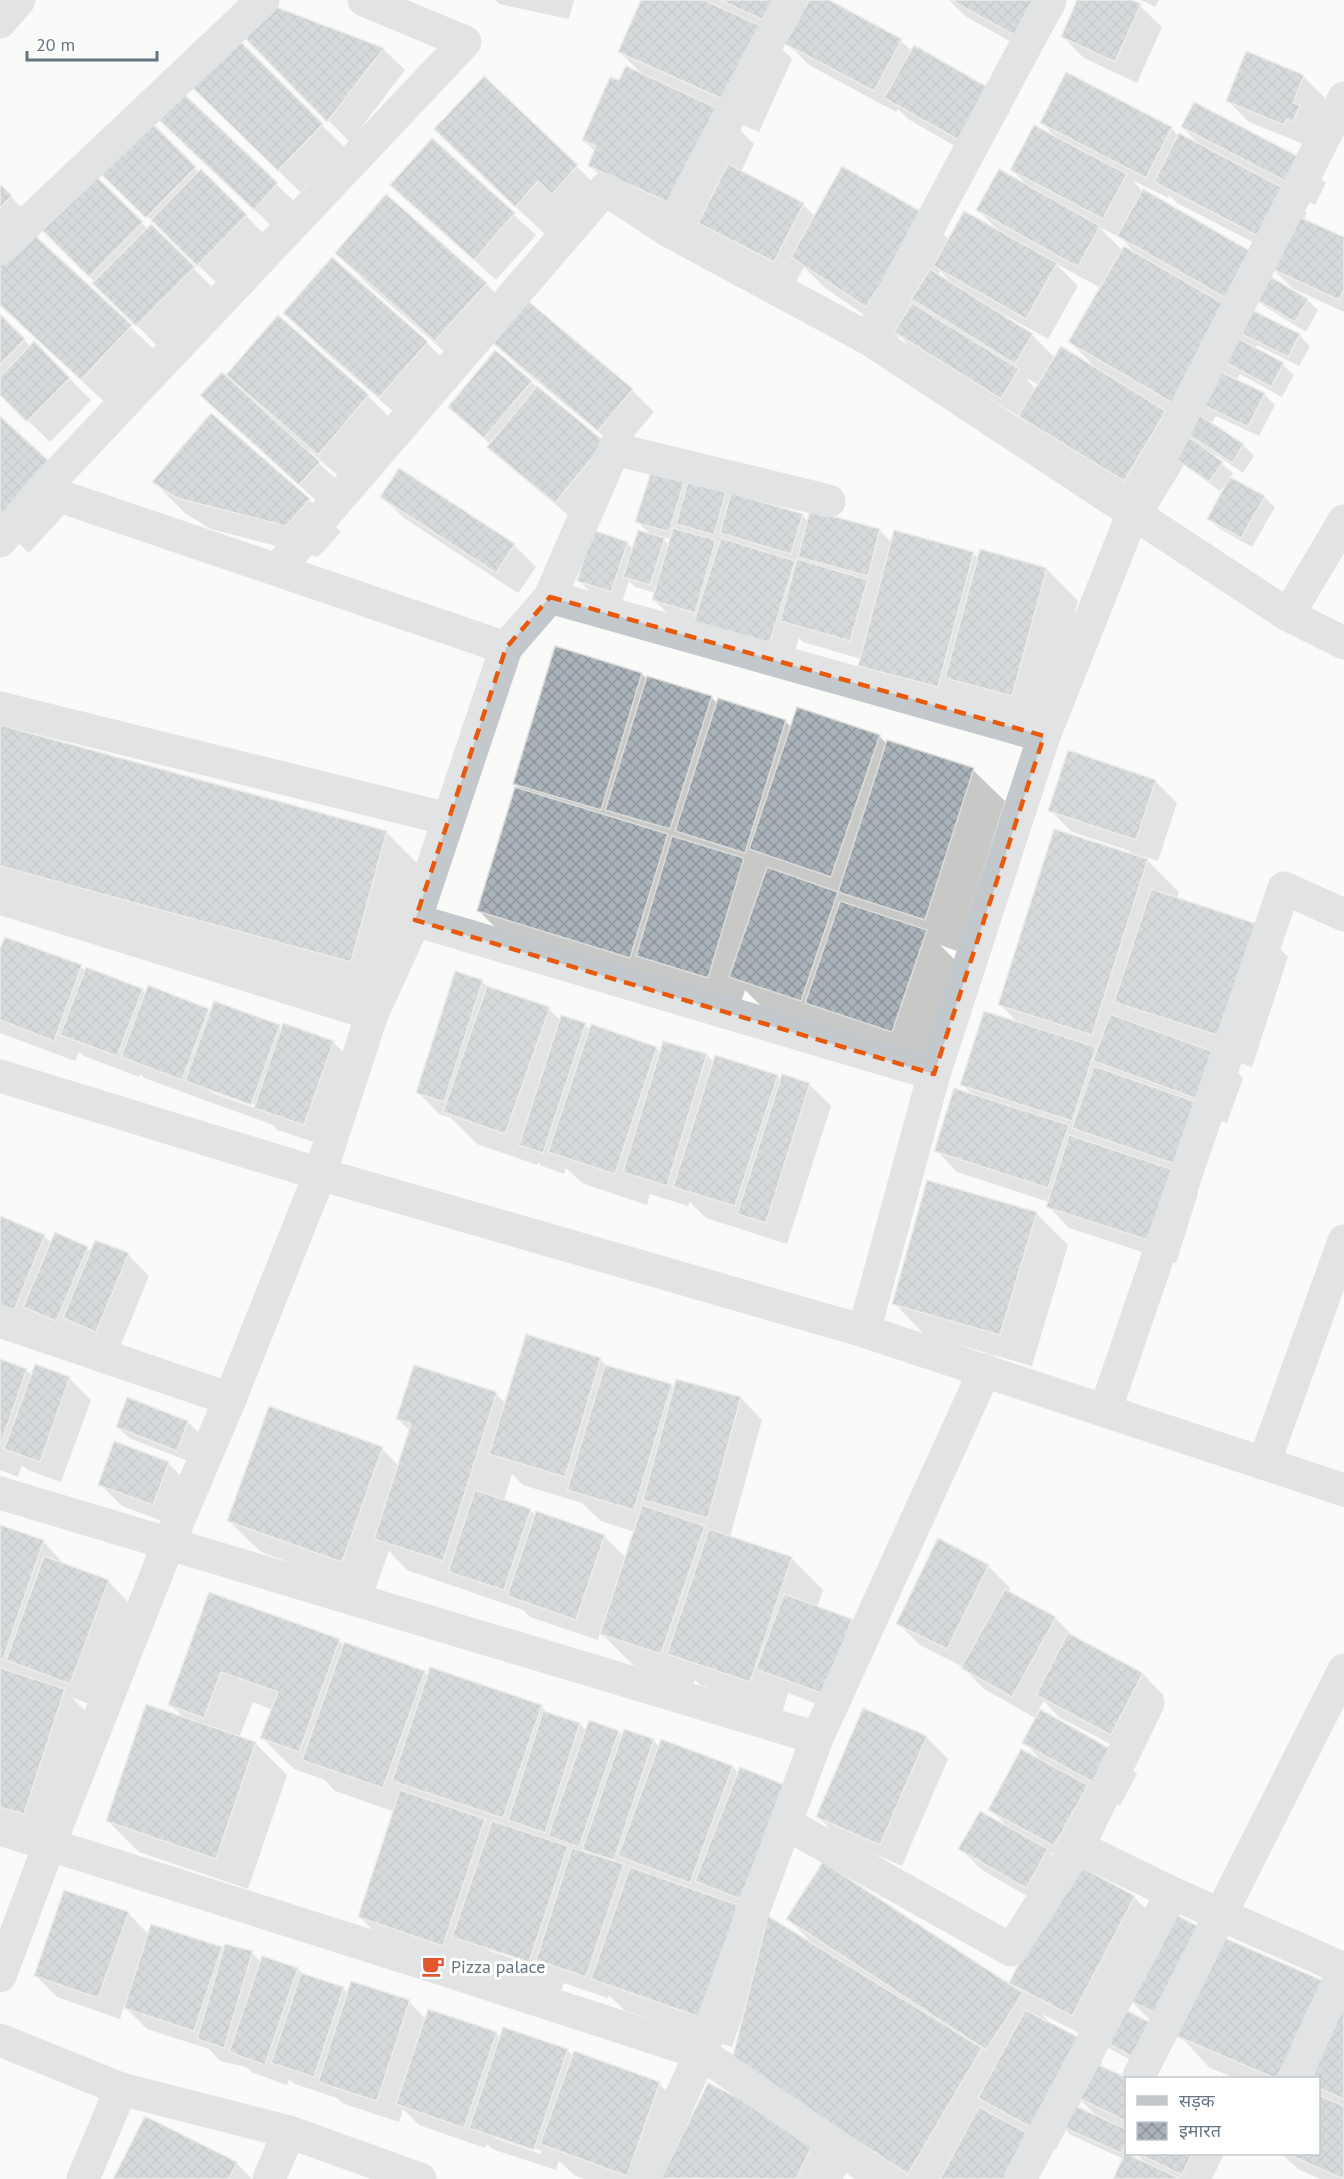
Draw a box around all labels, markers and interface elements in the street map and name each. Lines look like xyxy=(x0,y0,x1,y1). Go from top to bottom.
scale bar xyxy=(27,24,158,62)
text: 20 m xyxy=(36,33,75,56)
cafe icon: Pizza palace xyxy=(420,1953,446,1979)
place label: Pizza palace xyxy=(451,1955,545,1978)
legend xyxy=(1125,2077,1320,2155)
text: सड़क xyxy=(1179,2089,1216,2112)
text: इमारत xyxy=(1179,2119,1222,2142)

